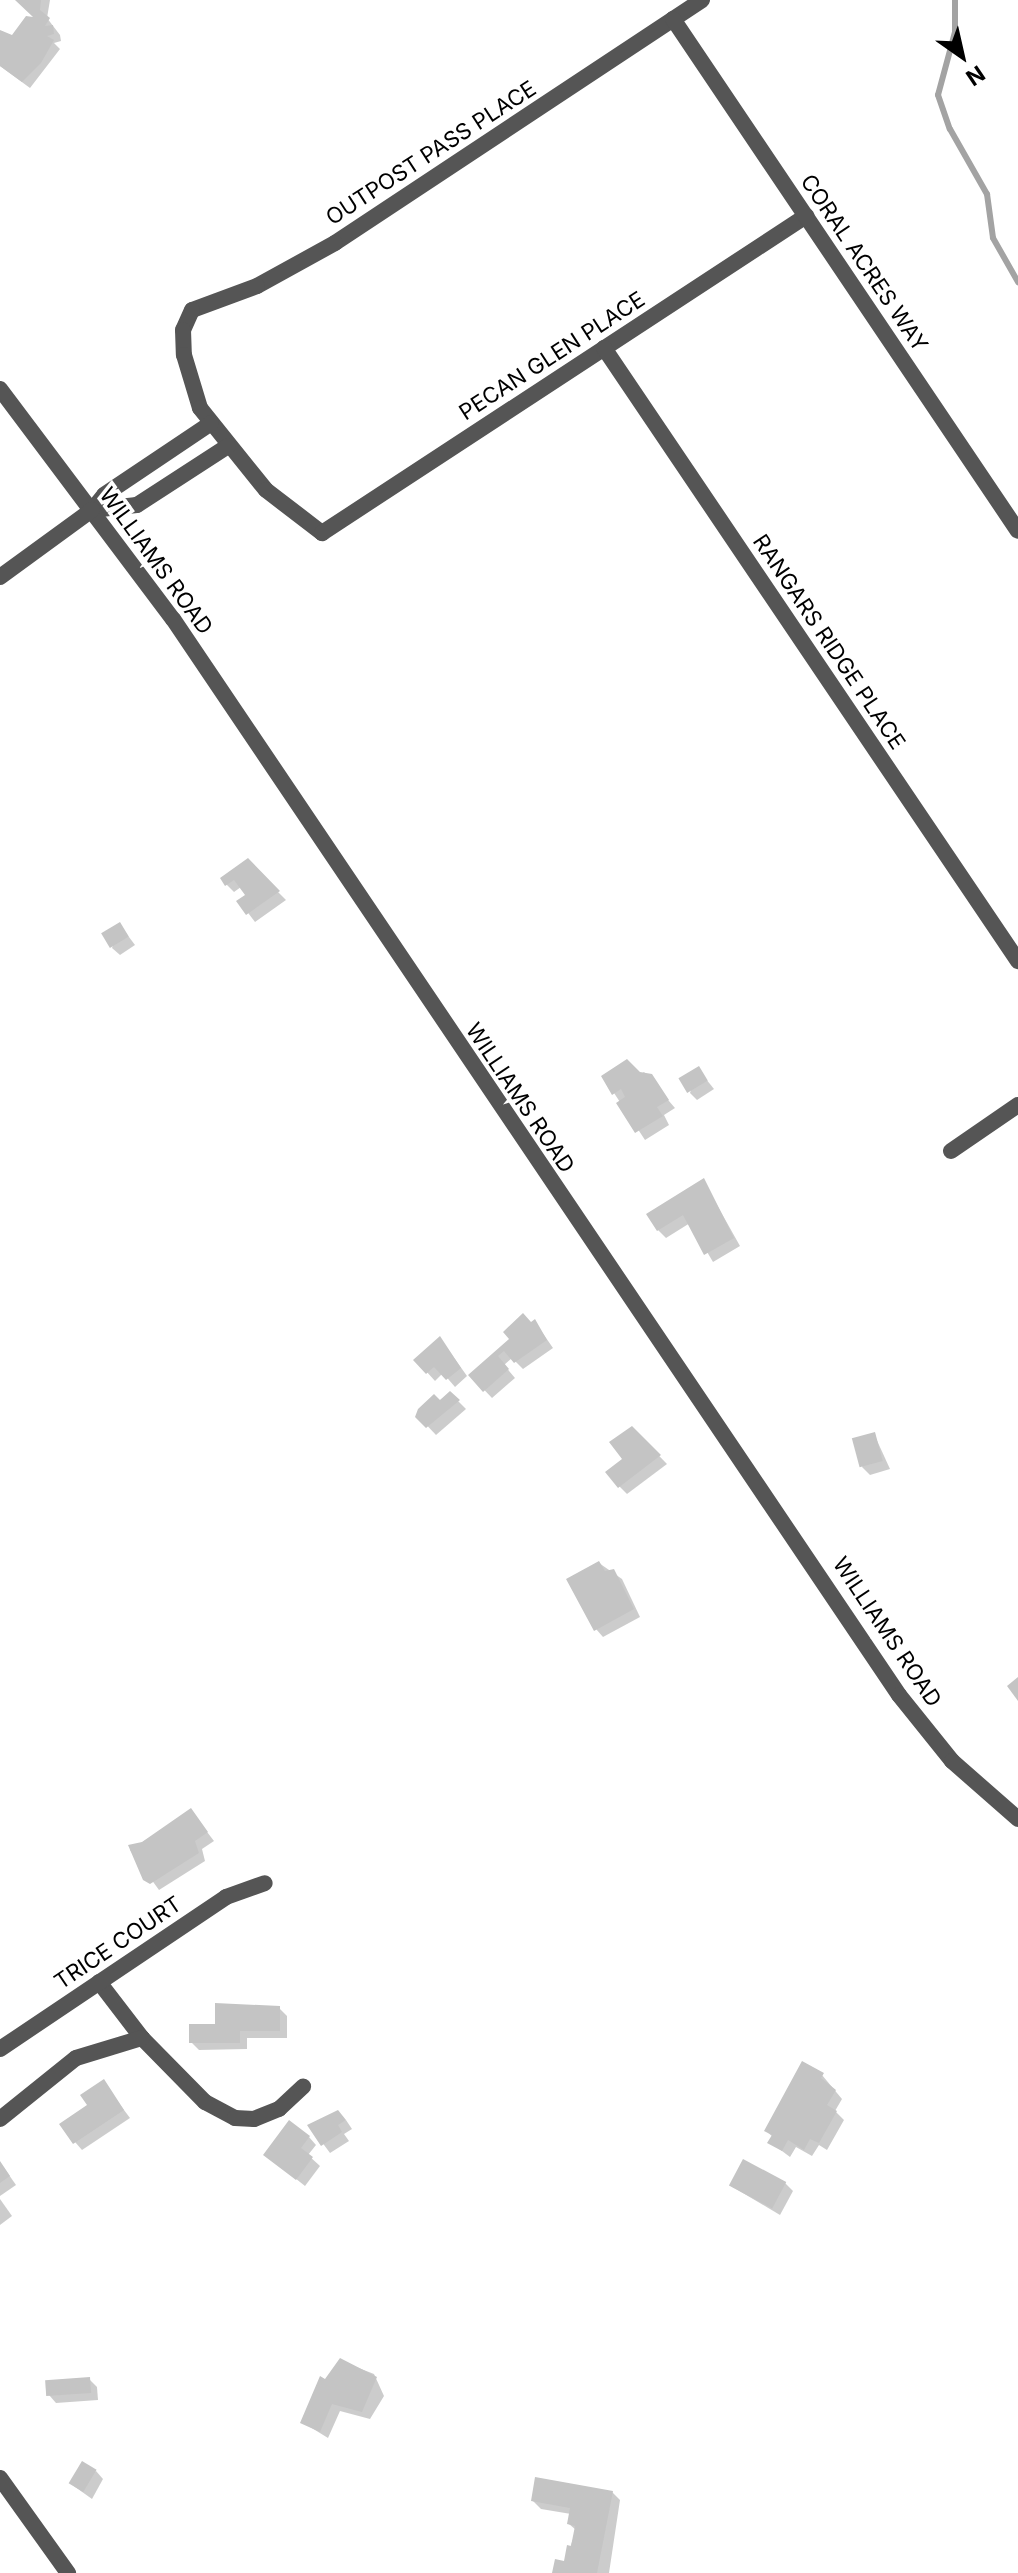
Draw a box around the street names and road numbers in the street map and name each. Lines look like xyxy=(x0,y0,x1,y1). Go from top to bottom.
street label: OUTPOST PASS PLACE xyxy=(321,75,541,231)
street label: CORAL ACRES WAY xyxy=(795,169,933,357)
street label: PECAN GLEN PLACE xyxy=(454,286,650,426)
street label: WILLIAMS ROAD xyxy=(94,482,218,640)
street label: RANGARS RIDGE PLACE xyxy=(747,530,911,754)
street label: WILLIAMS ROAD xyxy=(460,1018,580,1178)
street label: WILLIAMS ROAD xyxy=(827,1552,947,1712)
street label: TRICE COURT xyxy=(50,1891,186,1995)

